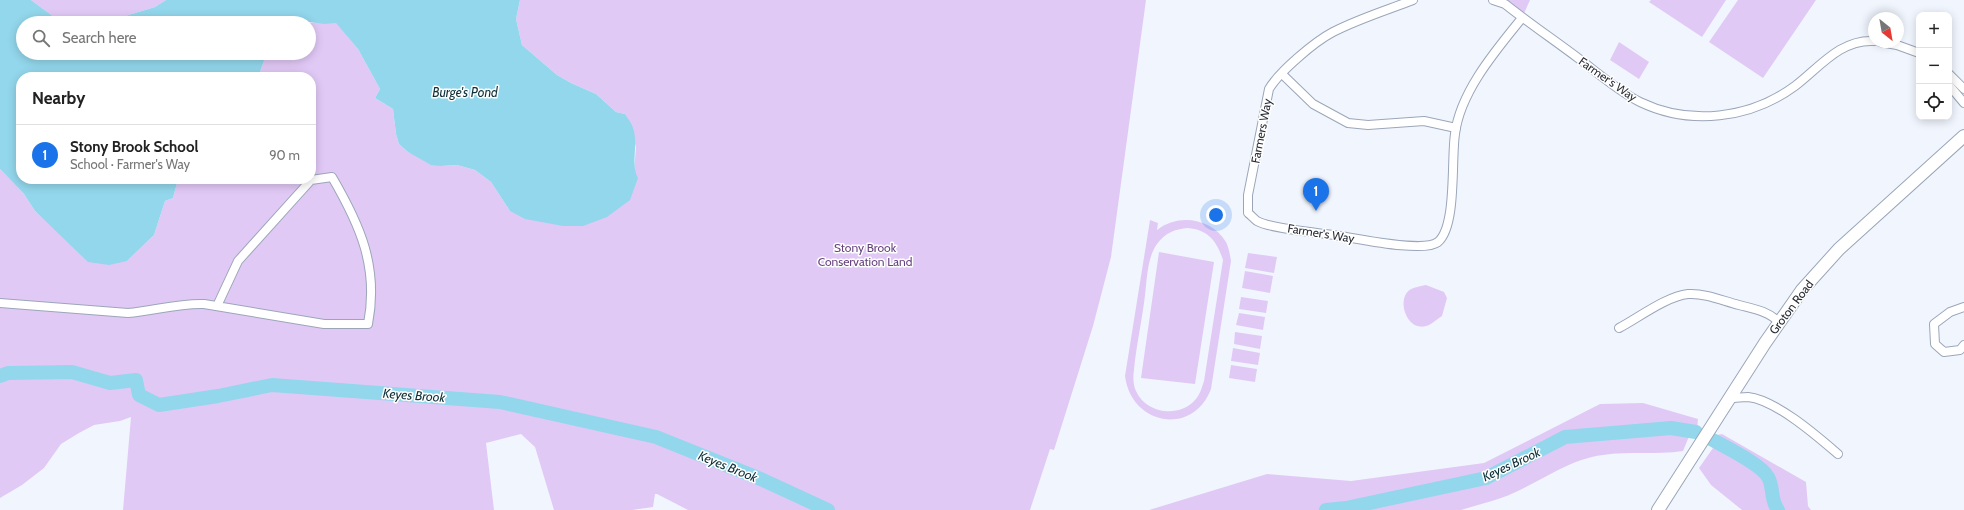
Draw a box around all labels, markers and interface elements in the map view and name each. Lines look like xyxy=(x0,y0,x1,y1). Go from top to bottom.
north arrow xyxy=(1868,12,1904,48)
map controls xyxy=(1916,12,1952,120)
button: + xyxy=(1916,12,1952,48)
search box xyxy=(16,16,316,60)
icon: search xyxy=(30,27,52,49)
text: Search here xyxy=(62,29,137,47)
button: − xyxy=(1916,48,1952,84)
street label: Farmer's Way xyxy=(1576,53,1640,105)
water label: Burge's Pond xyxy=(432,84,498,100)
button: locate xyxy=(1916,84,1952,120)
text: Nearby xyxy=(32,88,85,108)
street label: Farmers Way xyxy=(1247,97,1275,165)
text: Stony Brook School xyxy=(70,138,198,156)
text: 1 xyxy=(43,147,47,163)
text: 90 m xyxy=(269,147,300,163)
text: School · Farmer's Way xyxy=(70,156,190,172)
pin: 1 xyxy=(1303,178,1329,211)
your location xyxy=(1206,205,1226,225)
street label: Farmer's Way xyxy=(1286,220,1356,246)
park label: Stony Brook Conservation Land xyxy=(818,240,912,269)
street label: Groton Road xyxy=(1766,277,1816,337)
water label: Keyes Brook xyxy=(382,385,446,405)
water label: Keyes Brook xyxy=(1479,443,1543,484)
water label: Keyes Brook xyxy=(696,447,760,485)

